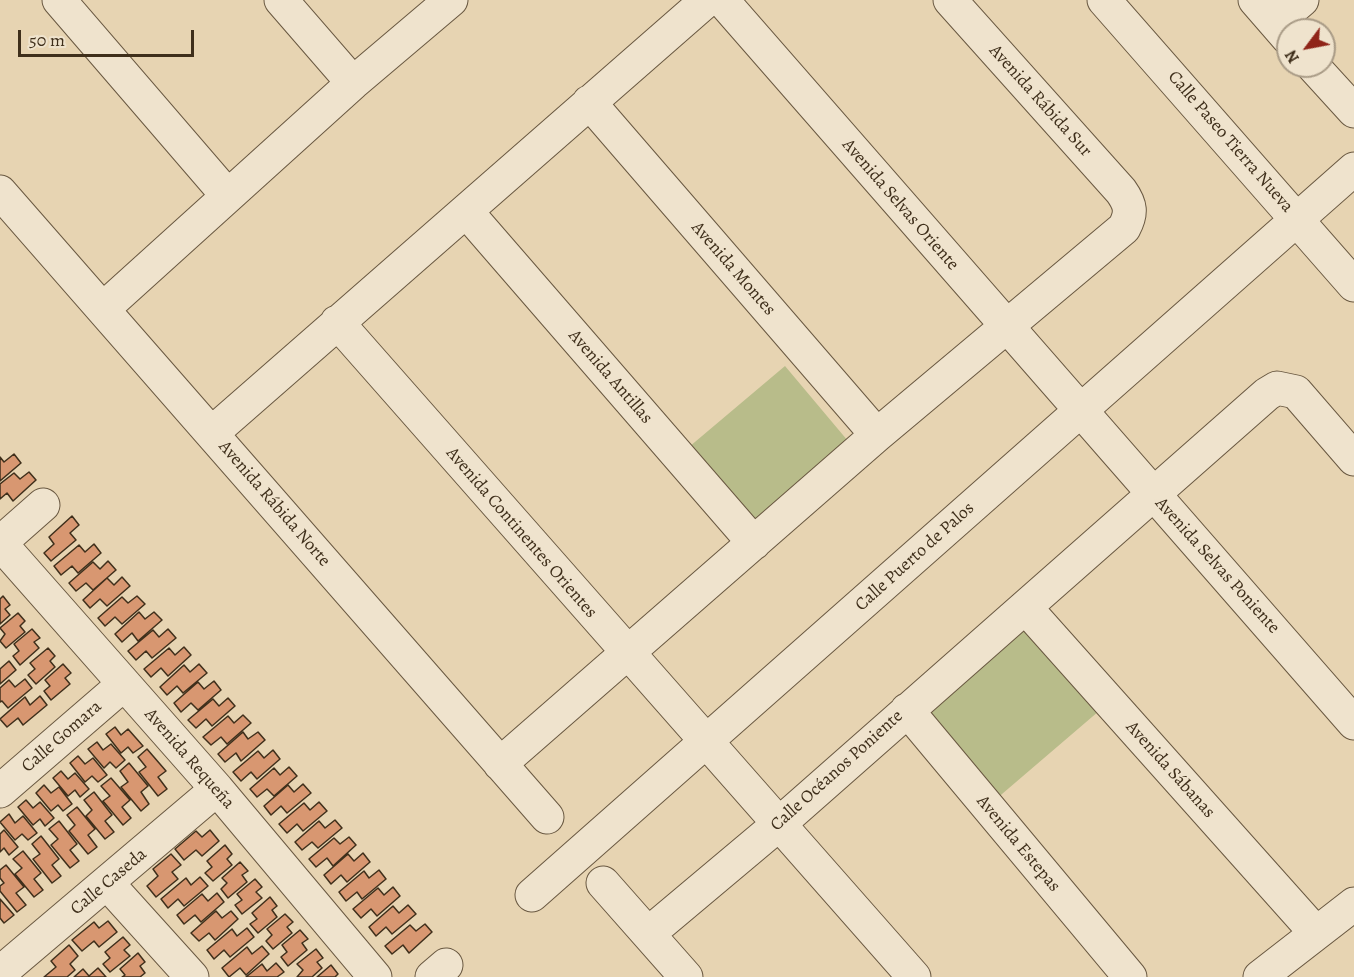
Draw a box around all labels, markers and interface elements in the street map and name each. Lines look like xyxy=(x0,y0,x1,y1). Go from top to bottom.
scale bar xyxy=(21,18,196,56)
north arrow xyxy=(1276,18,1336,78)
text: 50 m xyxy=(29,28,65,52)
street label: Avenida Rábida Sur xyxy=(984,40,1096,162)
text: N xyxy=(1280,46,1305,67)
street label: Calle Paseo Tierra Nueva xyxy=(1163,67,1297,217)
street label: Avenida Selvas Oriente xyxy=(837,135,963,275)
street label: Avenida Montes xyxy=(686,218,780,320)
street label: Avenida Antillas xyxy=(563,325,657,429)
street label: Avenida Rábida Norte xyxy=(213,437,335,571)
street label: Avenida Continentes Orientes xyxy=(441,443,601,623)
street label: Avenida Selvas Poniente xyxy=(1150,493,1284,639)
street label: Calle Puerto de Palos xyxy=(851,498,979,616)
street label: Calle Gomara xyxy=(18,696,106,778)
street label: Avenida Requeña xyxy=(139,704,239,814)
street label: Calle Océanos Poniente xyxy=(766,706,908,836)
street label: Avenida Sábanas xyxy=(1121,717,1219,823)
street label: Avenida Estepas xyxy=(971,791,1065,897)
street label: Calle Caseda xyxy=(66,844,152,920)

